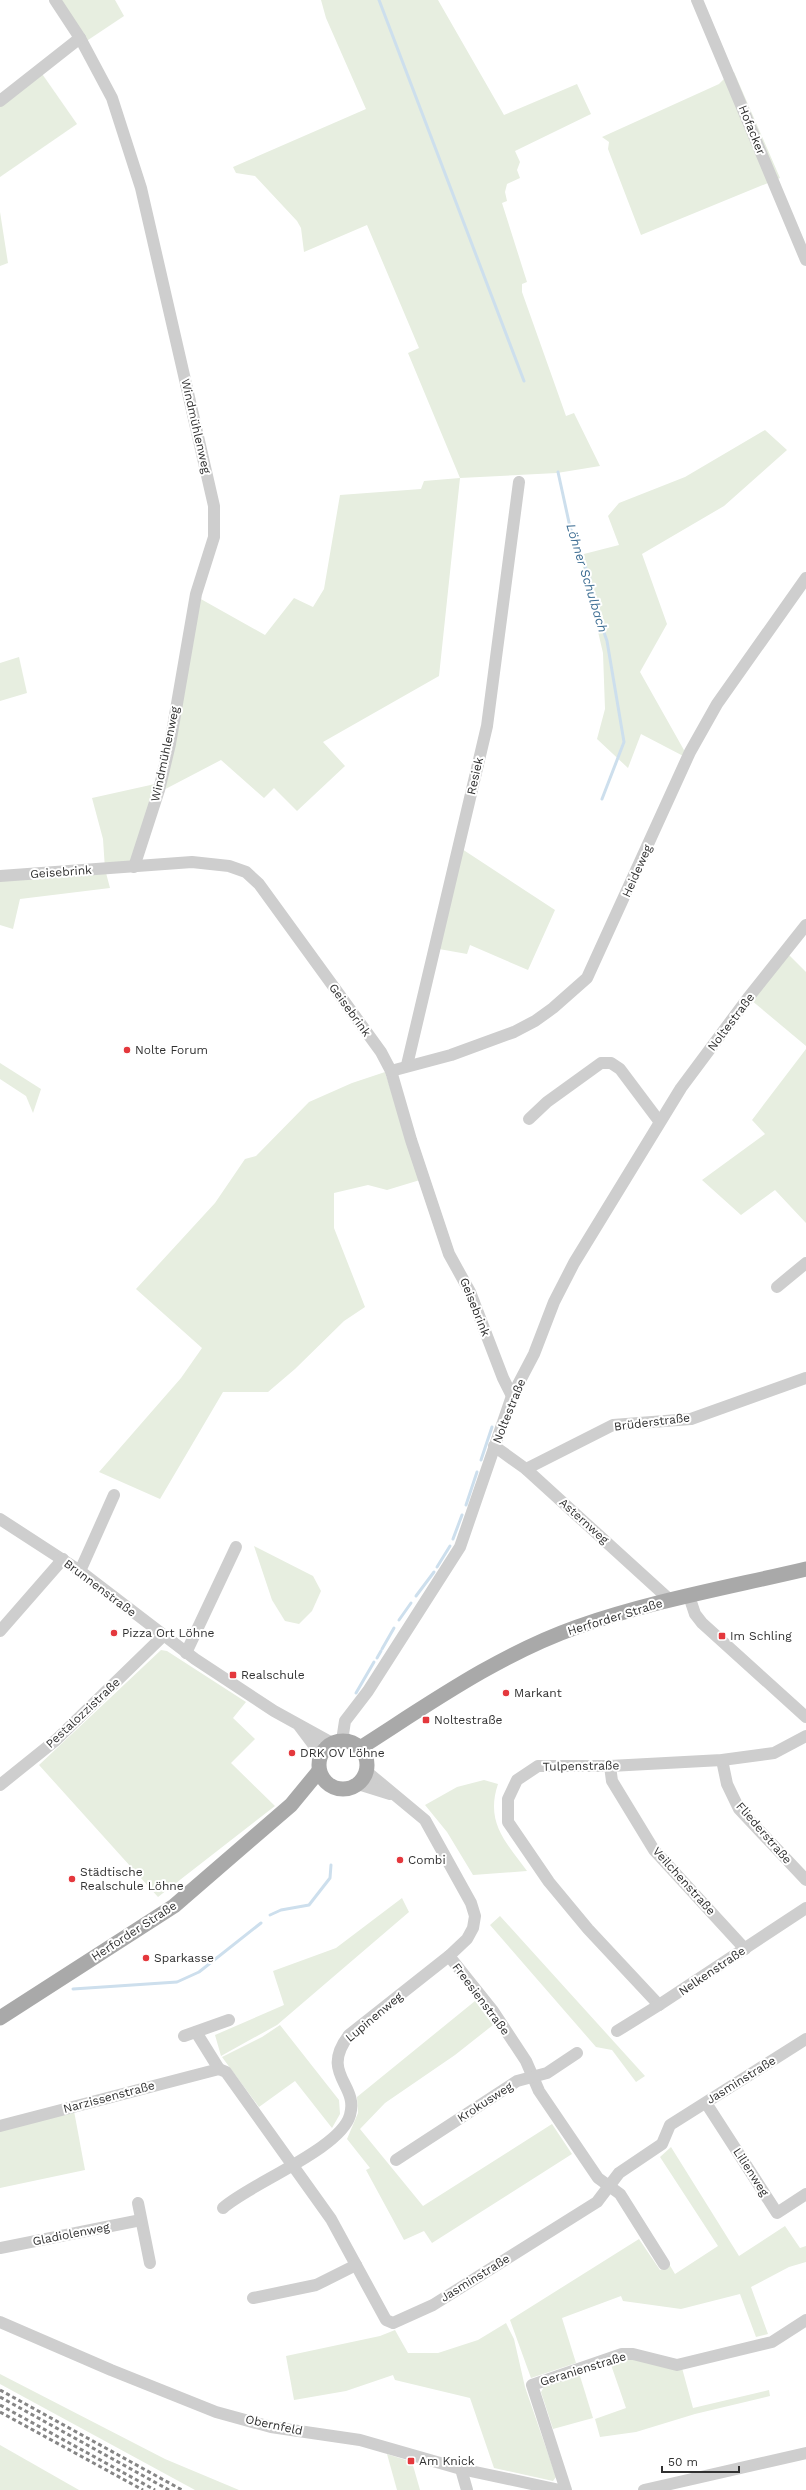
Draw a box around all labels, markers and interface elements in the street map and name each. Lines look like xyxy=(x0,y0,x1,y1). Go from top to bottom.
street label: Hofacker xyxy=(736,103,768,157)
street label: Windmühlenweg xyxy=(178,377,214,475)
water label: Löhner Schulbach xyxy=(563,522,611,634)
street label: Windmühlenweg xyxy=(148,704,182,803)
street label: Resiek xyxy=(464,756,486,796)
street label: Heideweg xyxy=(619,842,655,900)
street label: Geisebrink xyxy=(30,863,93,881)
street label: Geisebrink xyxy=(326,981,374,1039)
street label: Noltestraße xyxy=(705,990,757,1054)
place label: Nolte Forum xyxy=(135,1043,208,1057)
marker: Nolte Forum xyxy=(122,1045,132,1055)
street label: Geisebrink xyxy=(457,1276,493,1338)
street label: Noltestraße xyxy=(490,1377,528,1445)
street label: Brüderstraße xyxy=(613,1410,691,1434)
street label: Asternweg xyxy=(556,1495,612,1547)
street label: Brunnenstraße xyxy=(61,1556,139,1620)
street label: Herforder Straße xyxy=(566,1596,664,1638)
place label: Pizza Ort Löhne xyxy=(122,1626,215,1640)
marker: Pizza Ort Löhne xyxy=(109,1628,119,1638)
place label: Im Schling xyxy=(730,1629,792,1643)
marker: Im Schling xyxy=(717,1631,727,1641)
place label: Realschule xyxy=(241,1668,305,1682)
marker: Realschule xyxy=(228,1670,238,1680)
street label: Pestalozzistraße xyxy=(43,1675,123,1751)
place label: Markant xyxy=(514,1686,562,1700)
marker: Markant xyxy=(501,1688,511,1698)
place label: Noltestraße xyxy=(434,1713,503,1727)
marker: Noltestraße xyxy=(421,1715,431,1725)
place label: DRK OV Löhne xyxy=(300,1746,385,1760)
marker: DRK OV Löhne xyxy=(287,1748,297,1758)
street label: Tulpenstraße xyxy=(543,1758,620,1774)
street label: Fliederstraße xyxy=(733,1799,795,1867)
street label: Veilchenstraße xyxy=(650,1844,718,1918)
place label: Combi xyxy=(408,1853,446,1867)
marker: Combi xyxy=(395,1855,405,1865)
place label: Städtische Realschule Löhne xyxy=(80,1865,184,1893)
marker: Städtische Realschule Löhne xyxy=(67,1874,77,1884)
street label: Herforder Straße xyxy=(89,1898,179,1964)
street label: Nelkenstraße xyxy=(676,1944,748,1998)
place label: Sparkasse xyxy=(154,1951,214,1965)
marker: Sparkasse xyxy=(141,1953,151,1963)
street label: Freesienstraße xyxy=(449,1960,513,2038)
street label: Lupinenweg xyxy=(343,1989,406,2045)
street label: Jasminstraße xyxy=(704,2053,778,2107)
street label: Narzissenstraße xyxy=(62,2078,156,2116)
street label: Krokusweg xyxy=(455,2079,516,2125)
street label: Lilienweg xyxy=(730,2145,772,2199)
street label: Gladiolenweg xyxy=(31,2220,111,2248)
street label: Jasminstraße xyxy=(438,2251,512,2305)
street label: Geranienstraße xyxy=(538,2349,628,2389)
street label: Obernfeld xyxy=(244,2412,304,2438)
scale bar xyxy=(662,2448,739,2474)
place label: Am Knick xyxy=(419,2454,475,2468)
text: 50 m xyxy=(668,2455,698,2469)
marker: Am Knick xyxy=(406,2456,416,2466)

